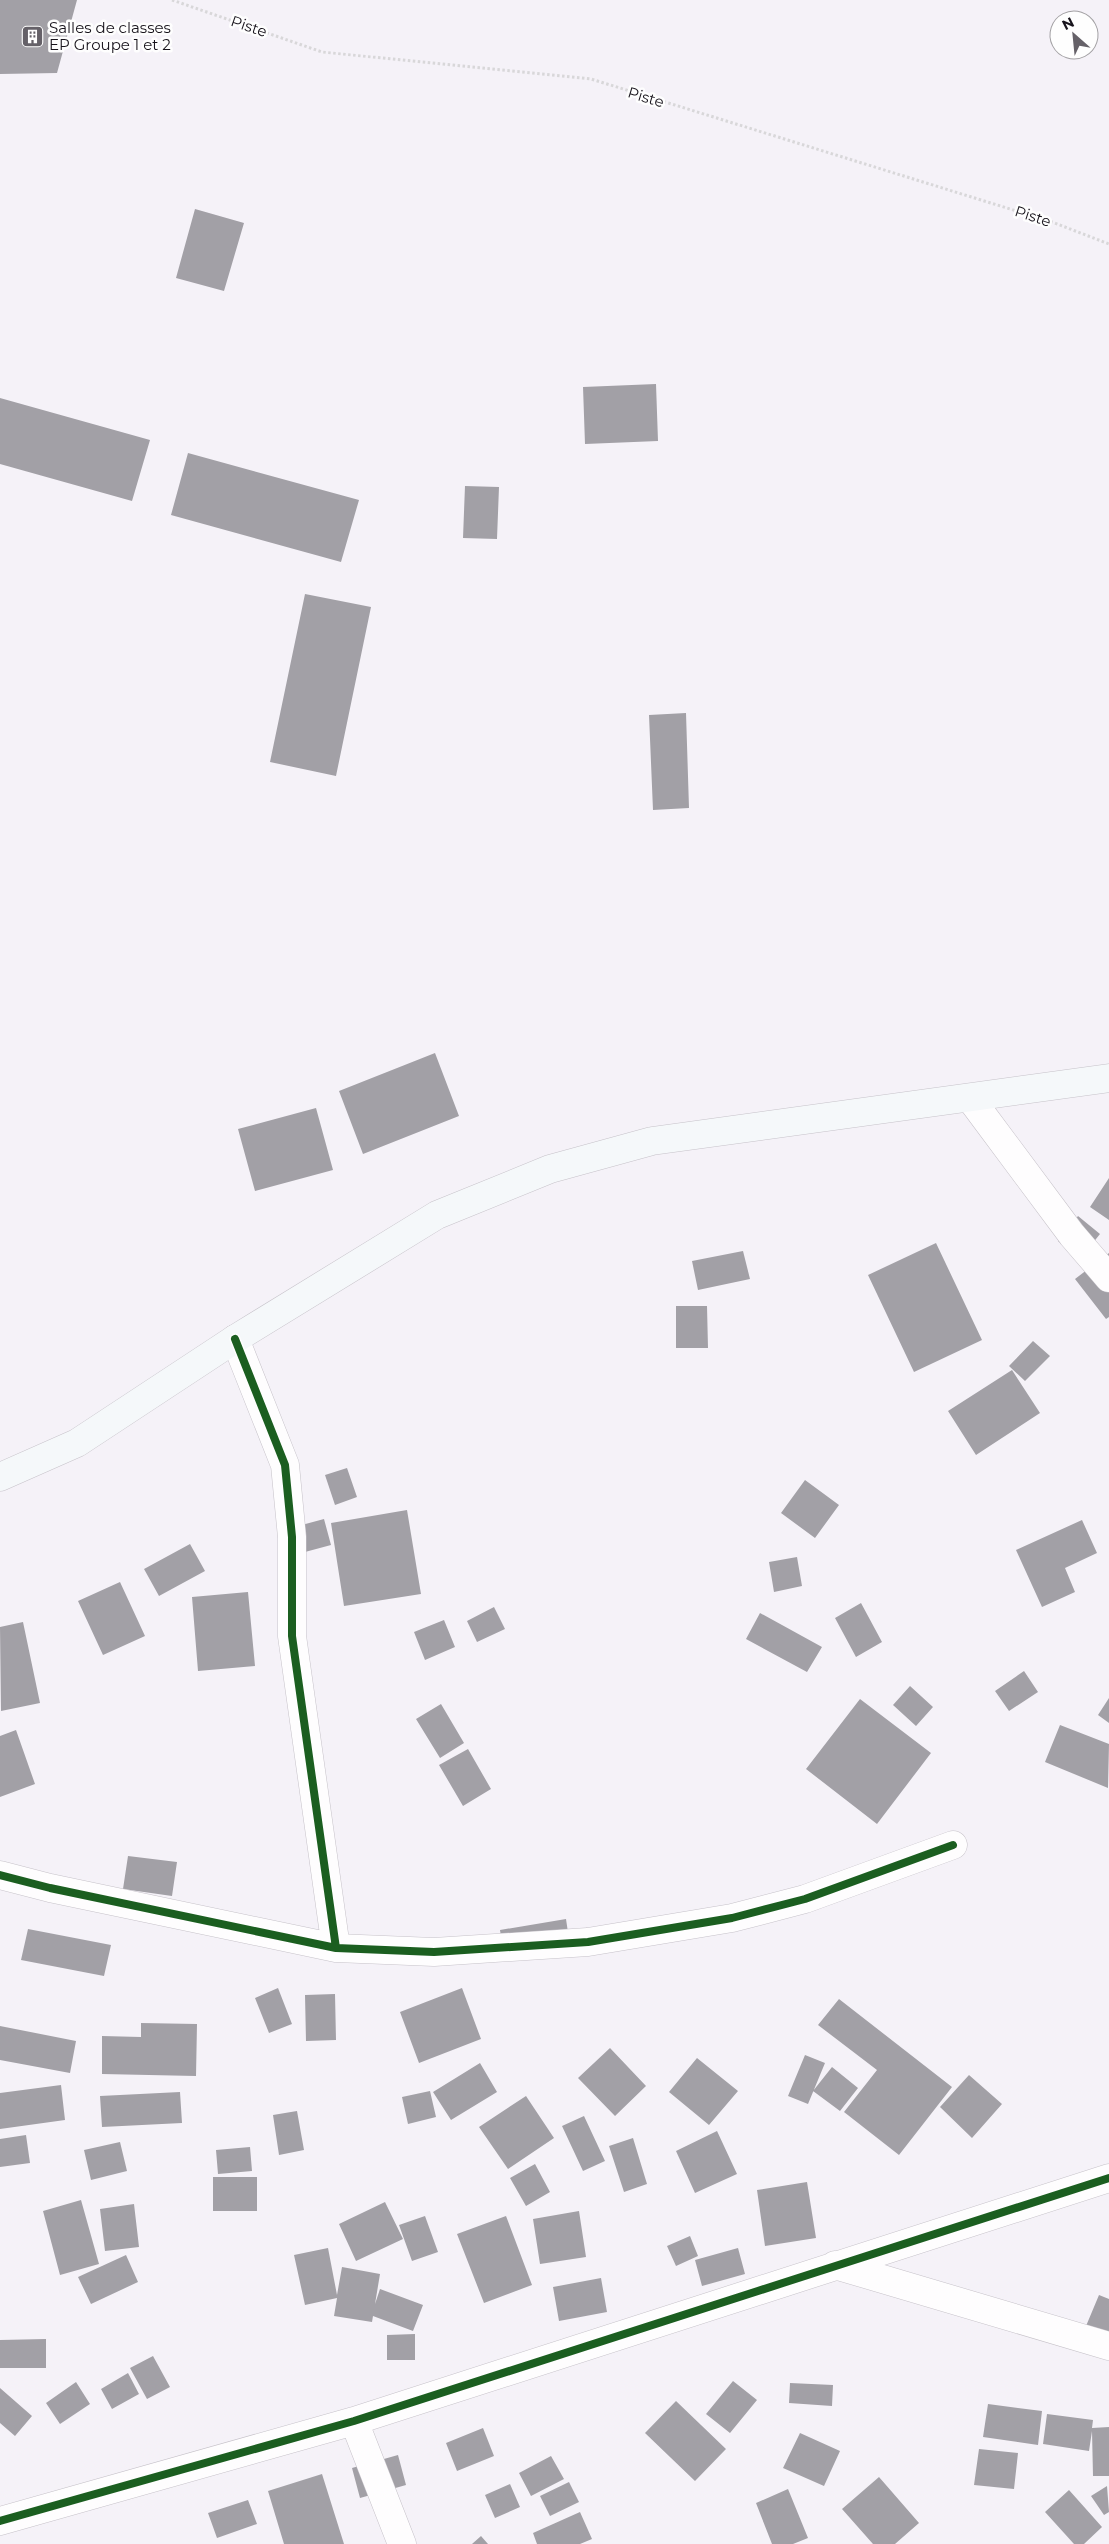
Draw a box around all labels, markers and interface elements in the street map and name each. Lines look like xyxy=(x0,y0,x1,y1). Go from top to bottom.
north arrow xyxy=(1049,10,1099,60)
street label: Piste xyxy=(228,11,270,41)
text: N xyxy=(1059,13,1077,34)
place label: Salles de classes EP Groupe 1 et 2 xyxy=(49,18,171,54)
building icon: Salles de classes EP Groupe 1 et 2 xyxy=(21,24,45,48)
street label: Piste xyxy=(626,83,666,111)
street label: Piste xyxy=(1012,201,1054,231)

